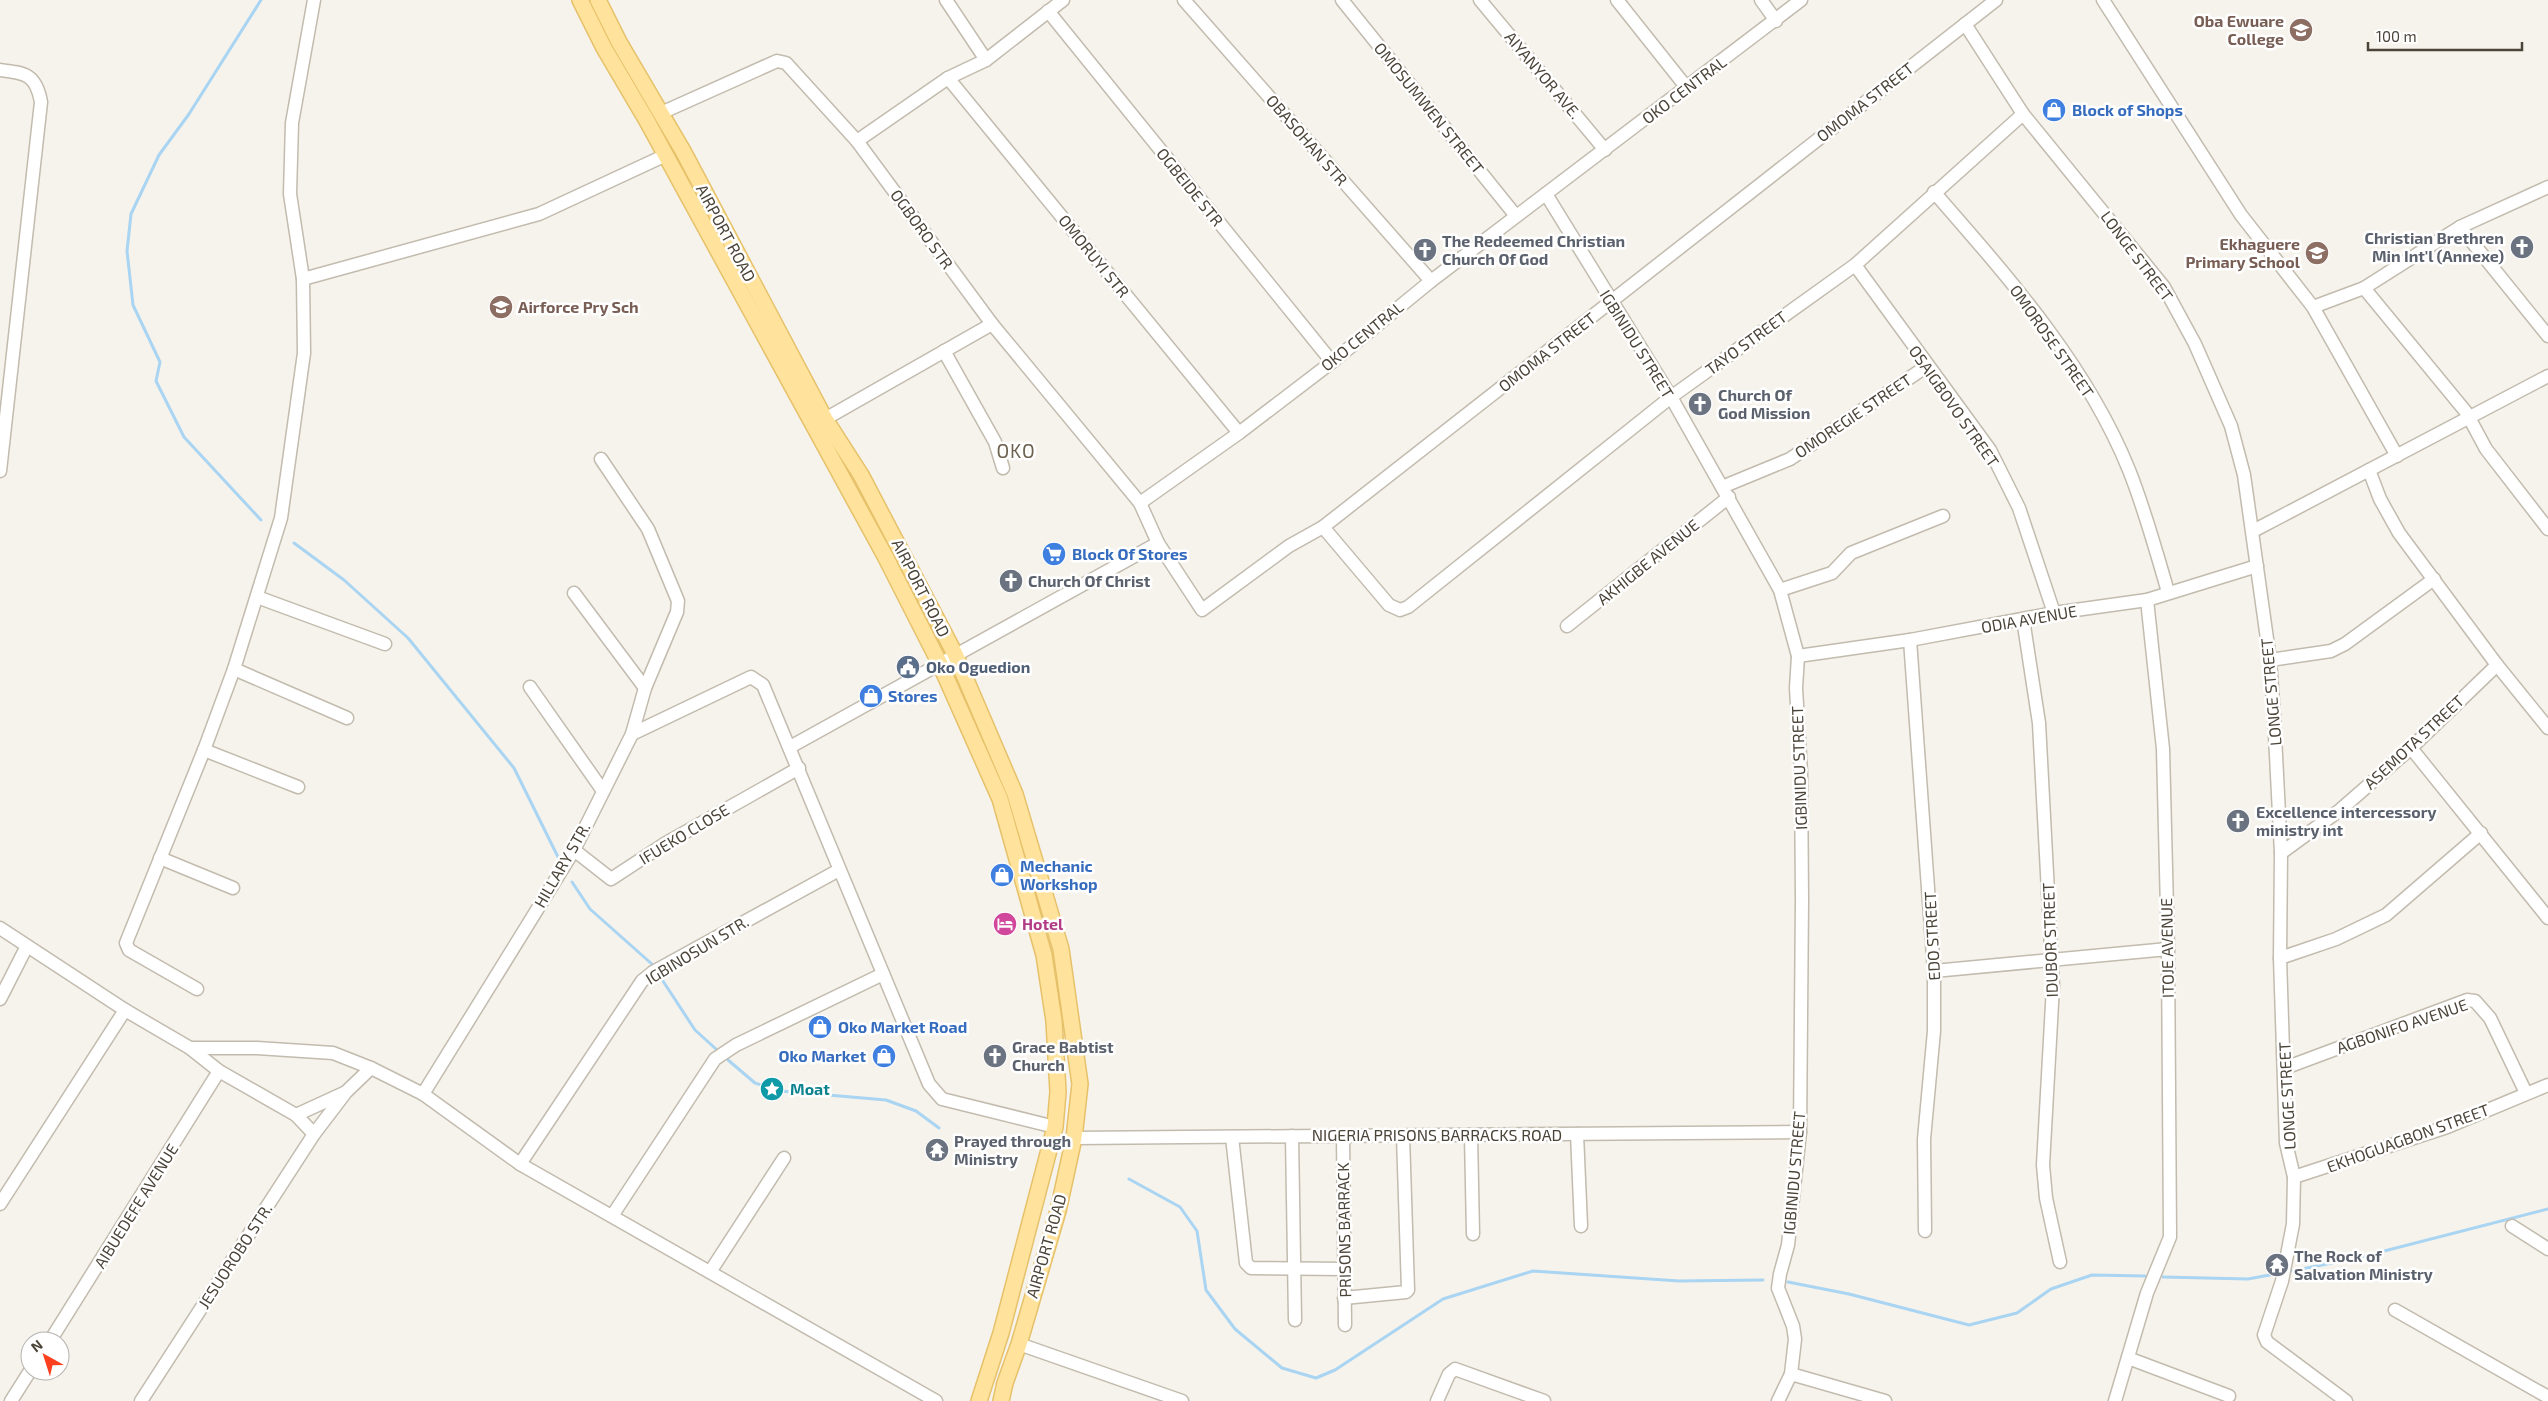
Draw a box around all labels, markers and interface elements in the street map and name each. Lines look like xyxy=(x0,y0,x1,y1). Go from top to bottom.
place label: Oba Ewuare College xyxy=(2194,11,2284,48)
school or university icon: Oba Ewuare College xyxy=(2288,17,2314,43)
scale bar xyxy=(2368,20,2522,52)
street label: AIYANYOR AVE. xyxy=(1501,27,1585,122)
text: 100 m xyxy=(2376,27,2417,45)
street label: OMOSUMWEN STREET xyxy=(1371,38,1488,177)
street label: OKO CENTRAL xyxy=(1638,52,1730,128)
street label: OMOMA STREET xyxy=(1812,58,1917,145)
street label: OBASOHAN STR xyxy=(1263,90,1352,189)
shop icon: Block of Shops xyxy=(2041,97,2067,123)
place label: Block of Shops xyxy=(2072,100,2183,119)
street label: OGBEIDE STR xyxy=(1153,144,1228,230)
street label: AIRPORT ROAD xyxy=(693,181,760,285)
street label: OGBORO STR xyxy=(887,185,958,272)
street label: LONGE STREET xyxy=(2097,207,2177,304)
street label: OMORUYI STR xyxy=(1055,210,1134,301)
place label: Christian Brethren Min Int'l (Annexe) xyxy=(2365,228,2504,265)
place label: The Redeemed Christian Church Of God xyxy=(1442,231,1625,268)
place label: Ekhaguere Primary School xyxy=(2185,234,2301,272)
church icon: Christian Brethren Min Int'l (Annexe) xyxy=(2509,234,2535,260)
church icon: The Redeemed Christian Church Of God xyxy=(1412,237,1438,263)
school or university icon: Ekhaguere Primary School xyxy=(2304,240,2330,266)
street label: OMOROSE STREET xyxy=(2007,281,2098,401)
street label: IGBINIDU STREET xyxy=(1596,286,1678,401)
school or university icon: Airforce Pry Sch xyxy=(488,294,514,320)
place label: Airforce Pry Sch xyxy=(518,297,639,317)
street label: OKO CENTRAL xyxy=(1317,297,1407,375)
street label: TAYO STREET xyxy=(1701,307,1790,378)
street label: OMOMA STREET xyxy=(1494,308,1599,395)
street label: OSAIGBOVO STREET xyxy=(1905,341,2003,470)
street label: OMOREGIE STREET xyxy=(1791,370,1915,462)
place label: Church Of God Mission xyxy=(1718,385,1810,422)
church icon: Church Of God Mission xyxy=(1687,391,1713,417)
district label: OKO xyxy=(996,439,1036,462)
street label: AKHIGBE AVENUE xyxy=(1593,515,1702,608)
street label: AIRPORT ROAD xyxy=(889,536,954,640)
supermarket icon: Block Of Stores xyxy=(1041,541,1067,567)
place label: Block Of Stores xyxy=(1072,544,1188,563)
church icon: Church Of Christ xyxy=(998,568,1024,594)
place label: Church Of Christ xyxy=(1028,571,1151,590)
street label: ODIA AVENUE xyxy=(1979,601,2078,636)
street label: LONGE STREET xyxy=(2256,637,2285,747)
public building icon: Oko Oguedion xyxy=(895,654,921,680)
place label: Oko Oguedion xyxy=(926,657,1030,676)
shop icon: Stores xyxy=(858,683,884,709)
place label: Stores xyxy=(888,686,938,705)
street label: ASEMOTA STREET xyxy=(2360,691,2467,793)
street label: IGBINIDU STREET xyxy=(1787,706,1810,830)
street label: IFUEKO CLOSE xyxy=(635,799,732,868)
place label: Excellence intercessory ministry int xyxy=(2256,802,2437,840)
church icon: Excellence intercessory ministry int xyxy=(2225,808,2251,834)
street label: HILLARY STR. xyxy=(530,819,594,911)
place label: Mechanic Workshop xyxy=(1020,856,1098,893)
shop icon: Mechanic Workshop xyxy=(989,862,1015,888)
street label: IDUBOR STREET xyxy=(2038,882,2061,998)
street label: EDO STREET xyxy=(1920,891,1943,981)
street label: ITOJE AVENUE xyxy=(2156,898,2177,998)
street label: IGBINOSUN STR. xyxy=(642,911,752,988)
hotel icon: Hotel xyxy=(992,911,1018,937)
place label: Hotel xyxy=(1022,914,1064,933)
street label: AGBONIFO AVENUE xyxy=(2334,994,2470,1057)
shop icon: Oko Market Road xyxy=(807,1014,833,1040)
place label: Oko Market Road xyxy=(838,1017,967,1036)
place label: Grace Babtist Church xyxy=(1012,1037,1114,1074)
street label: LONGE STREET xyxy=(2274,1042,2299,1150)
shop icon: Oko Market xyxy=(871,1043,897,1069)
church icon: Grace Babtist Church xyxy=(982,1043,1008,1069)
place label: Oko Market xyxy=(779,1046,866,1065)
place icon: Moat xyxy=(759,1076,785,1102)
place label: Moat xyxy=(790,1079,830,1098)
street label: EKHOGUAGBON STREET xyxy=(2324,1099,2492,1176)
street label: IGBINIDU STREET xyxy=(1779,1110,1808,1236)
street label: NIGERIA PRISONS BARRACKS ROAD xyxy=(1312,1125,1562,1144)
place label: Prayed through Ministry xyxy=(954,1131,1071,1169)
temple icon: Prayed through Ministry xyxy=(924,1137,950,1163)
street label: AIBUEDEFE AVENUE xyxy=(90,1140,182,1271)
street label: PRISONS BARRACK xyxy=(1333,1162,1354,1298)
street label: AIRPORT ROAD xyxy=(1022,1192,1069,1300)
street label: JESUOROBO STR. xyxy=(194,1200,276,1312)
place label: The Rock of Salvation Ministry xyxy=(2294,1246,2433,1284)
temple icon: The Rock of Salvation Ministry xyxy=(2264,1252,2290,1278)
north arrow xyxy=(20,1331,70,1381)
text: N xyxy=(27,1336,46,1355)

